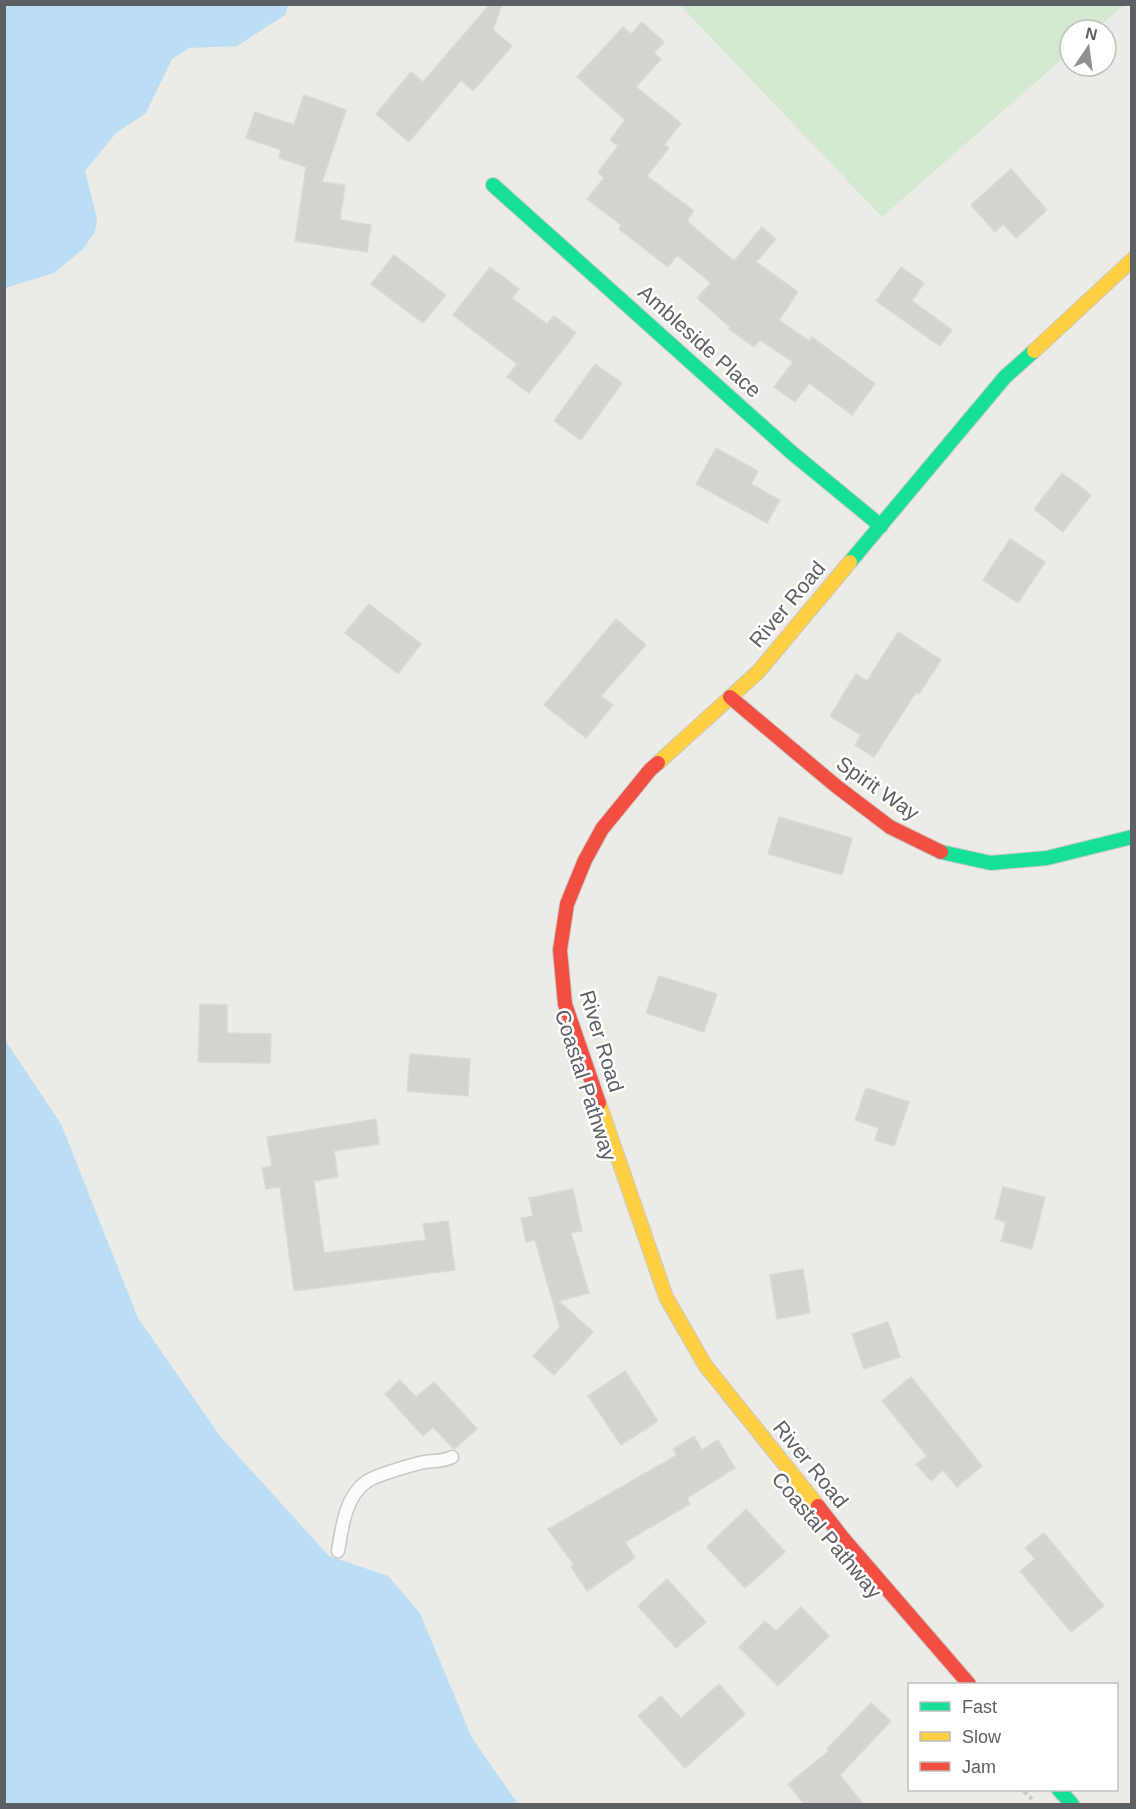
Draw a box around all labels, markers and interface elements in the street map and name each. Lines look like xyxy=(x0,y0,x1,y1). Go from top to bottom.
north arrow xyxy=(1058,18,1118,78)
text: N xyxy=(1084,24,1099,43)
street label: Ambleside Place xyxy=(634,280,766,402)
street label: River Road xyxy=(744,556,830,652)
street label: Spirit Way xyxy=(833,751,924,825)
street label: River Road xyxy=(576,987,628,1095)
street label: Coastal Pathway xyxy=(551,1007,621,1164)
street label: River Road xyxy=(769,1416,853,1512)
street label: Coastal Pathway xyxy=(768,1467,887,1603)
legend xyxy=(908,1683,1118,1791)
text: Fast xyxy=(962,1697,997,1717)
text: Slow xyxy=(962,1727,1002,1747)
text: Jam xyxy=(962,1757,996,1777)

